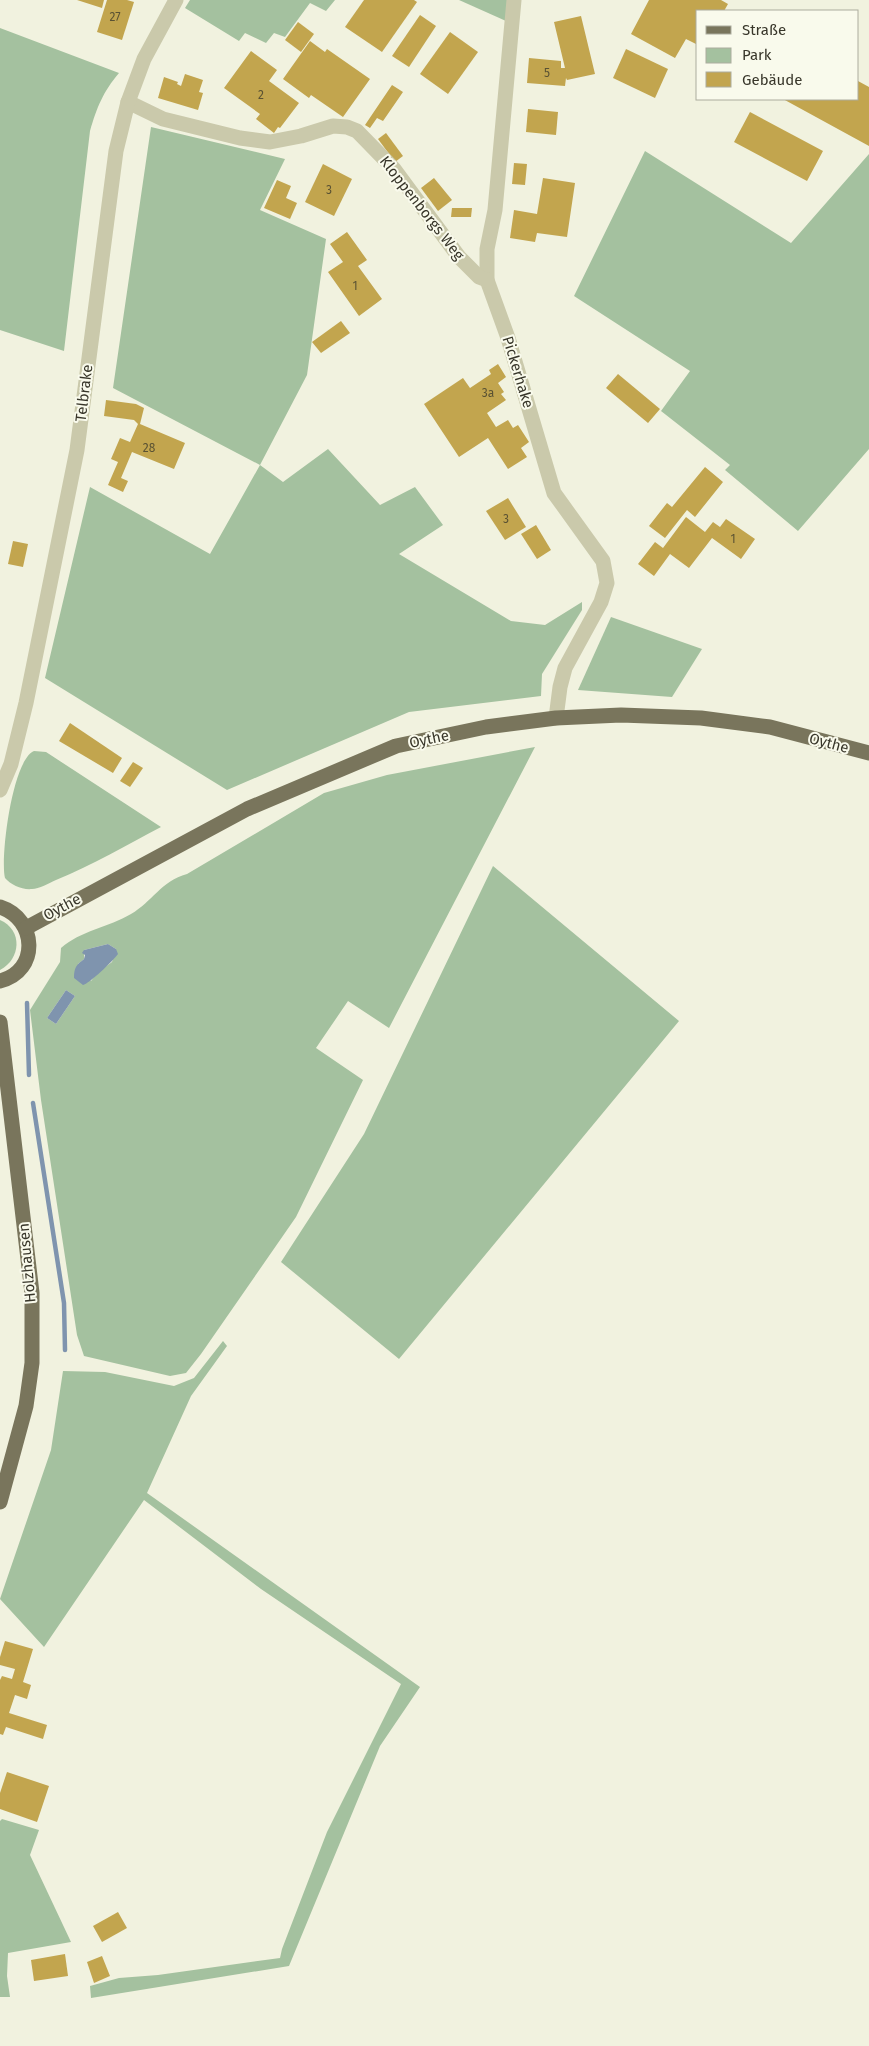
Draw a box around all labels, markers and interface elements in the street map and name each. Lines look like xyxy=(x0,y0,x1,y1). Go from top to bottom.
house number: 27 xyxy=(109,10,121,24)
legend xyxy=(696,10,859,100)
text: Straße xyxy=(742,21,786,39)
text: Park xyxy=(742,46,772,64)
house number: 5 xyxy=(544,66,550,80)
text: Gebäude xyxy=(742,71,802,89)
house number: 2 xyxy=(258,88,264,102)
street label: Kloppenborgs Weg xyxy=(376,152,468,264)
house number: 3 xyxy=(326,183,332,197)
house number: 1 xyxy=(352,279,358,293)
street label: Pickerhake xyxy=(499,334,537,410)
street label: Telbrake xyxy=(72,363,96,423)
house number: 3a xyxy=(482,386,494,400)
house number: 28 xyxy=(143,441,156,455)
house number: 3 xyxy=(503,512,509,526)
house number: 1 xyxy=(730,532,736,546)
street label: Oythe xyxy=(407,726,451,752)
street label: Oythe xyxy=(807,729,851,757)
street label: Oythe xyxy=(40,890,84,924)
street label: Holzhausen xyxy=(15,1223,39,1303)

